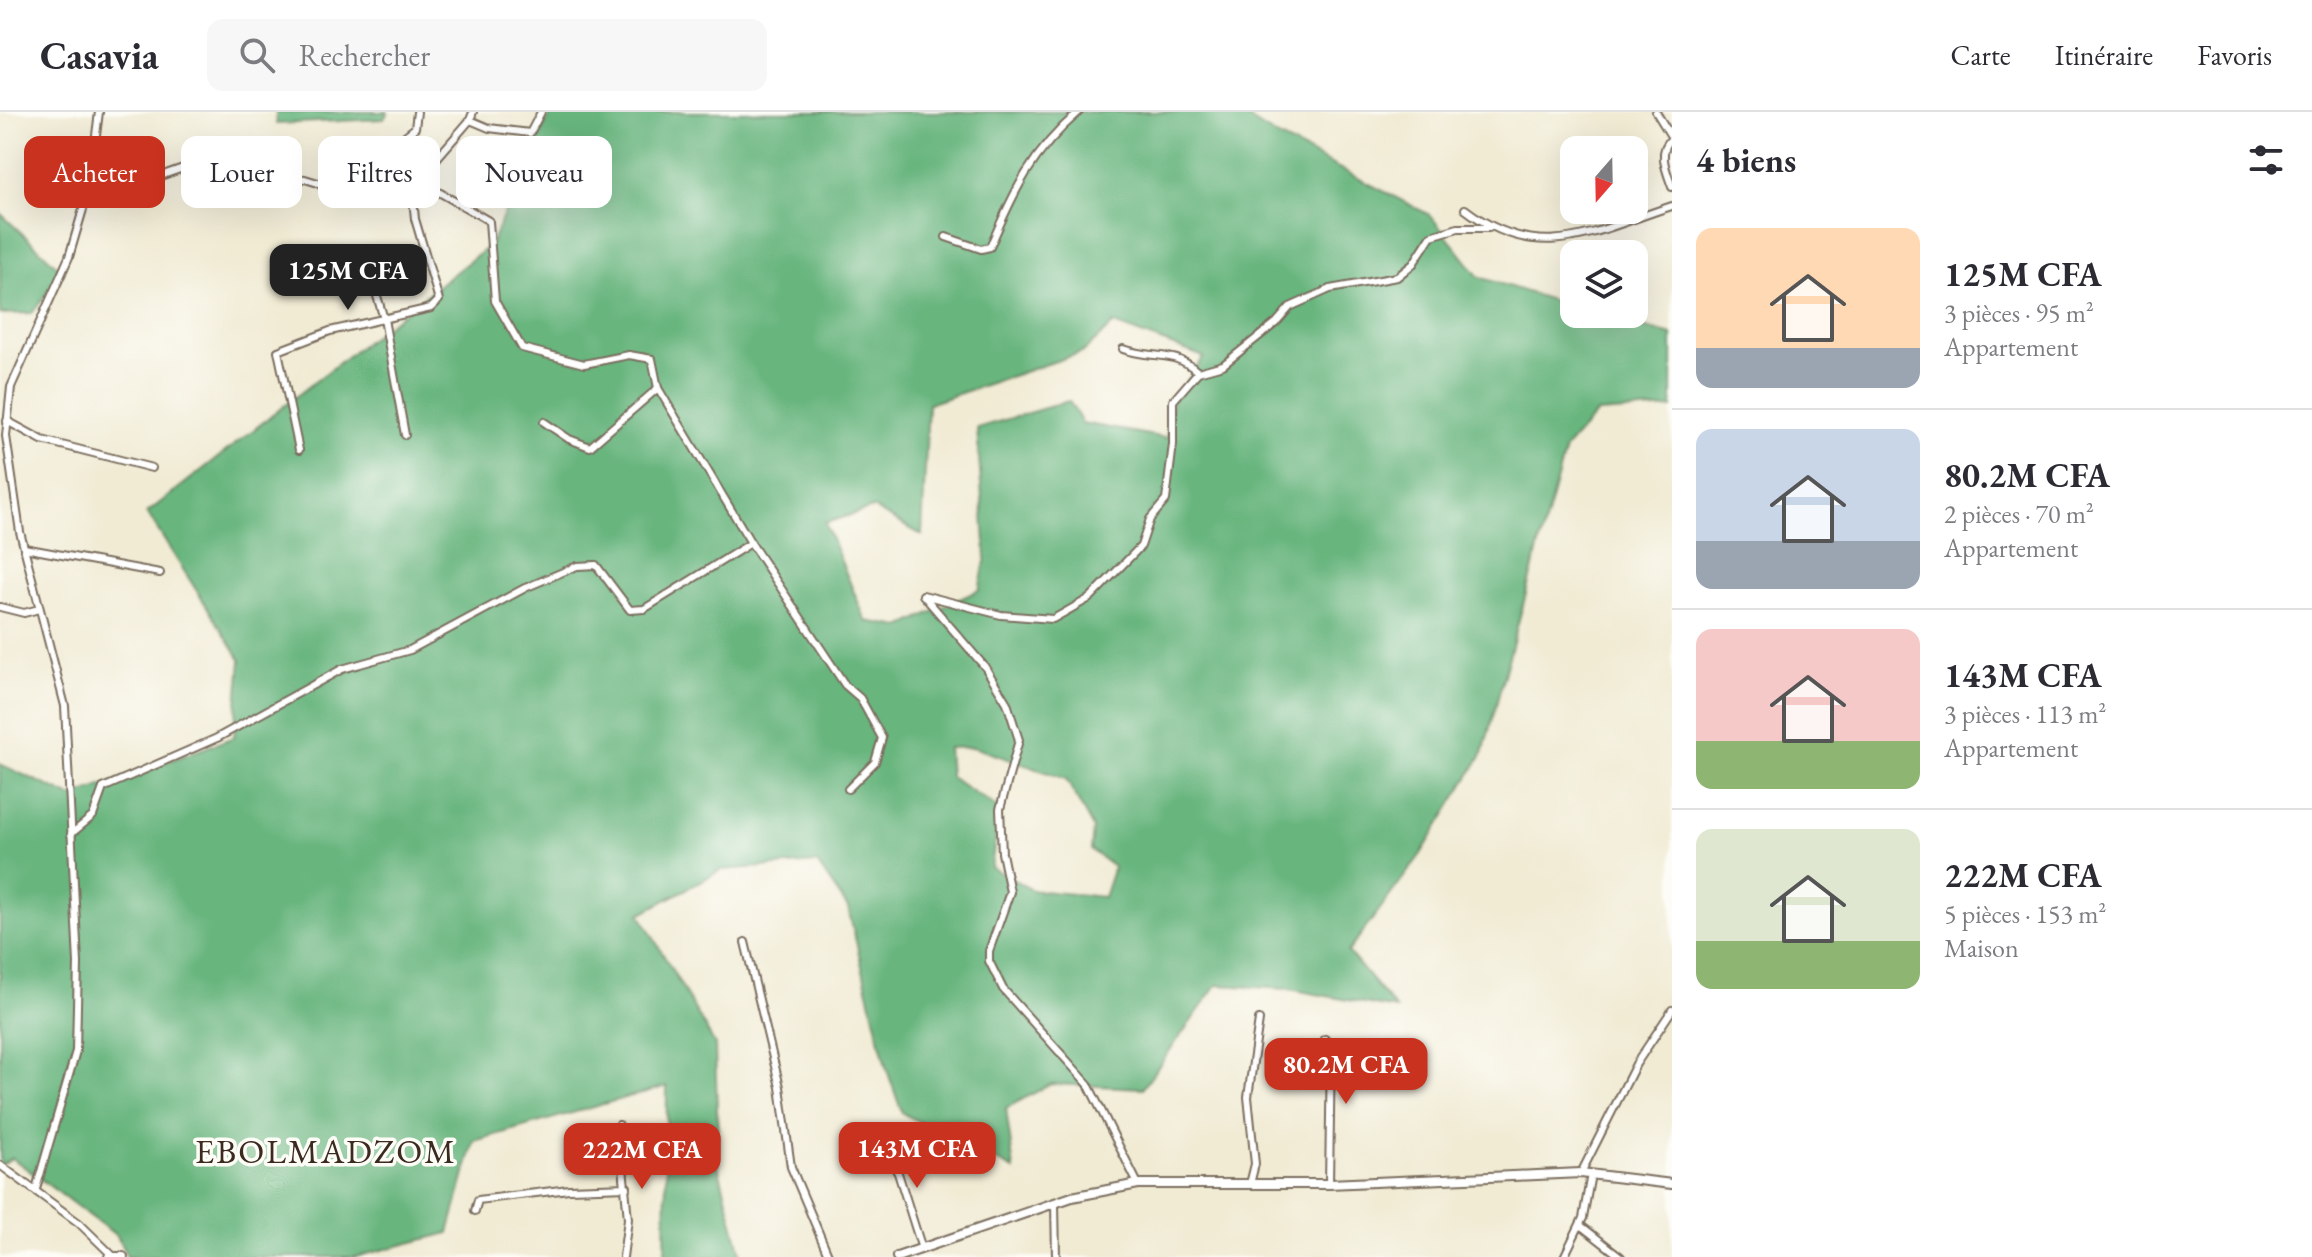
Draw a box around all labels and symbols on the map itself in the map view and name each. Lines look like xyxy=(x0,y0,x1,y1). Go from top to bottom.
north arrow xyxy=(1560,136,1648,224)
pin: 125M CFA xyxy=(265,244,431,312)
pin: 80.2M CFA xyxy=(1254,1038,1438,1106)
pin: 143M CFA xyxy=(834,1122,1000,1190)
pin: 222M CFA xyxy=(559,1123,725,1191)
district label: EBOLMADZOM xyxy=(195,1129,457,1173)

